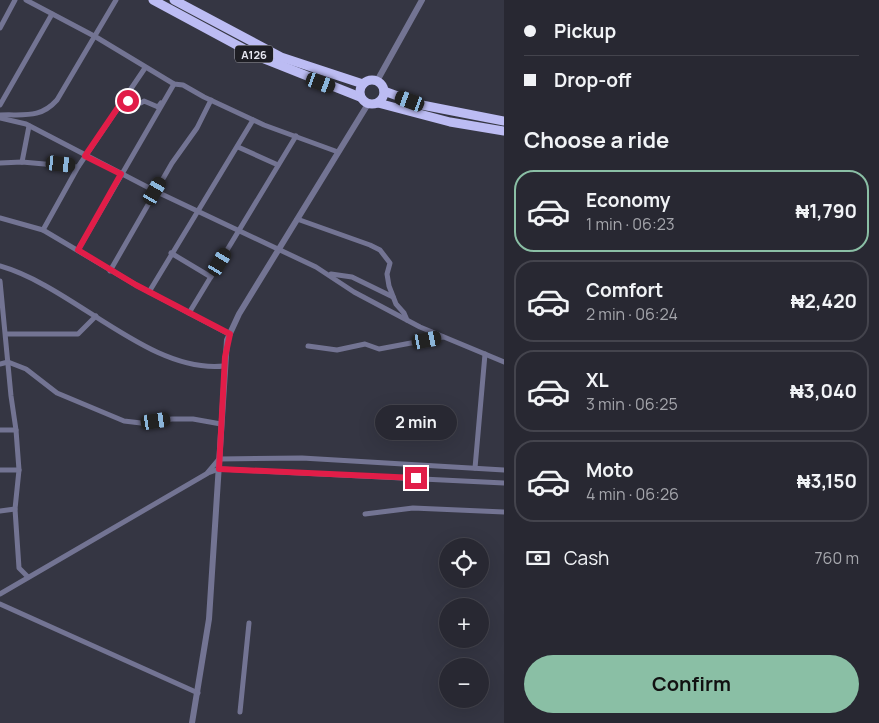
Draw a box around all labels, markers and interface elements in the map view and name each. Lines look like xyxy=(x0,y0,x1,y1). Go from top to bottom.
text: Pickup xyxy=(554,18,616,44)
road number: A126 xyxy=(235,46,273,62)
text: Drop-off xyxy=(554,67,631,93)
car xyxy=(304,71,337,95)
car xyxy=(393,89,426,113)
route start xyxy=(117,90,139,112)
text: Choose a ride xyxy=(524,125,669,155)
car xyxy=(45,155,76,173)
car xyxy=(141,174,168,208)
text: Economy xyxy=(586,187,670,213)
icon: car xyxy=(526,189,571,234)
text: ₦1,790 xyxy=(796,198,857,224)
text: 1 min · 06:23 xyxy=(586,213,675,235)
car xyxy=(205,245,234,279)
text: Comfort xyxy=(586,277,663,303)
icon: car xyxy=(526,279,571,324)
text: ₦2,420 xyxy=(791,288,857,314)
text: 2 min · 06:24 xyxy=(586,303,678,325)
car xyxy=(410,330,443,350)
text: XL xyxy=(586,367,609,393)
icon: car xyxy=(526,369,571,414)
text: ₦3,040 xyxy=(790,378,857,404)
text: 3 min · 06:25 xyxy=(586,393,678,415)
callout: 2 min xyxy=(375,406,457,440)
car xyxy=(140,411,171,431)
text: 2 min xyxy=(395,411,437,433)
text: Moto xyxy=(586,457,633,483)
icon: car xyxy=(526,459,571,504)
route end xyxy=(405,467,427,489)
text: ₦3,150 xyxy=(797,468,857,494)
text: 4 min · 06:26 xyxy=(586,483,679,505)
map controls xyxy=(439,538,489,708)
button: locate xyxy=(439,538,489,588)
icon: cash xyxy=(524,544,552,572)
text: Cash xyxy=(564,545,609,571)
text: 760 m xyxy=(815,547,859,569)
button: + xyxy=(439,598,489,648)
button: Confirm xyxy=(524,655,859,713)
button: − xyxy=(439,658,489,708)

